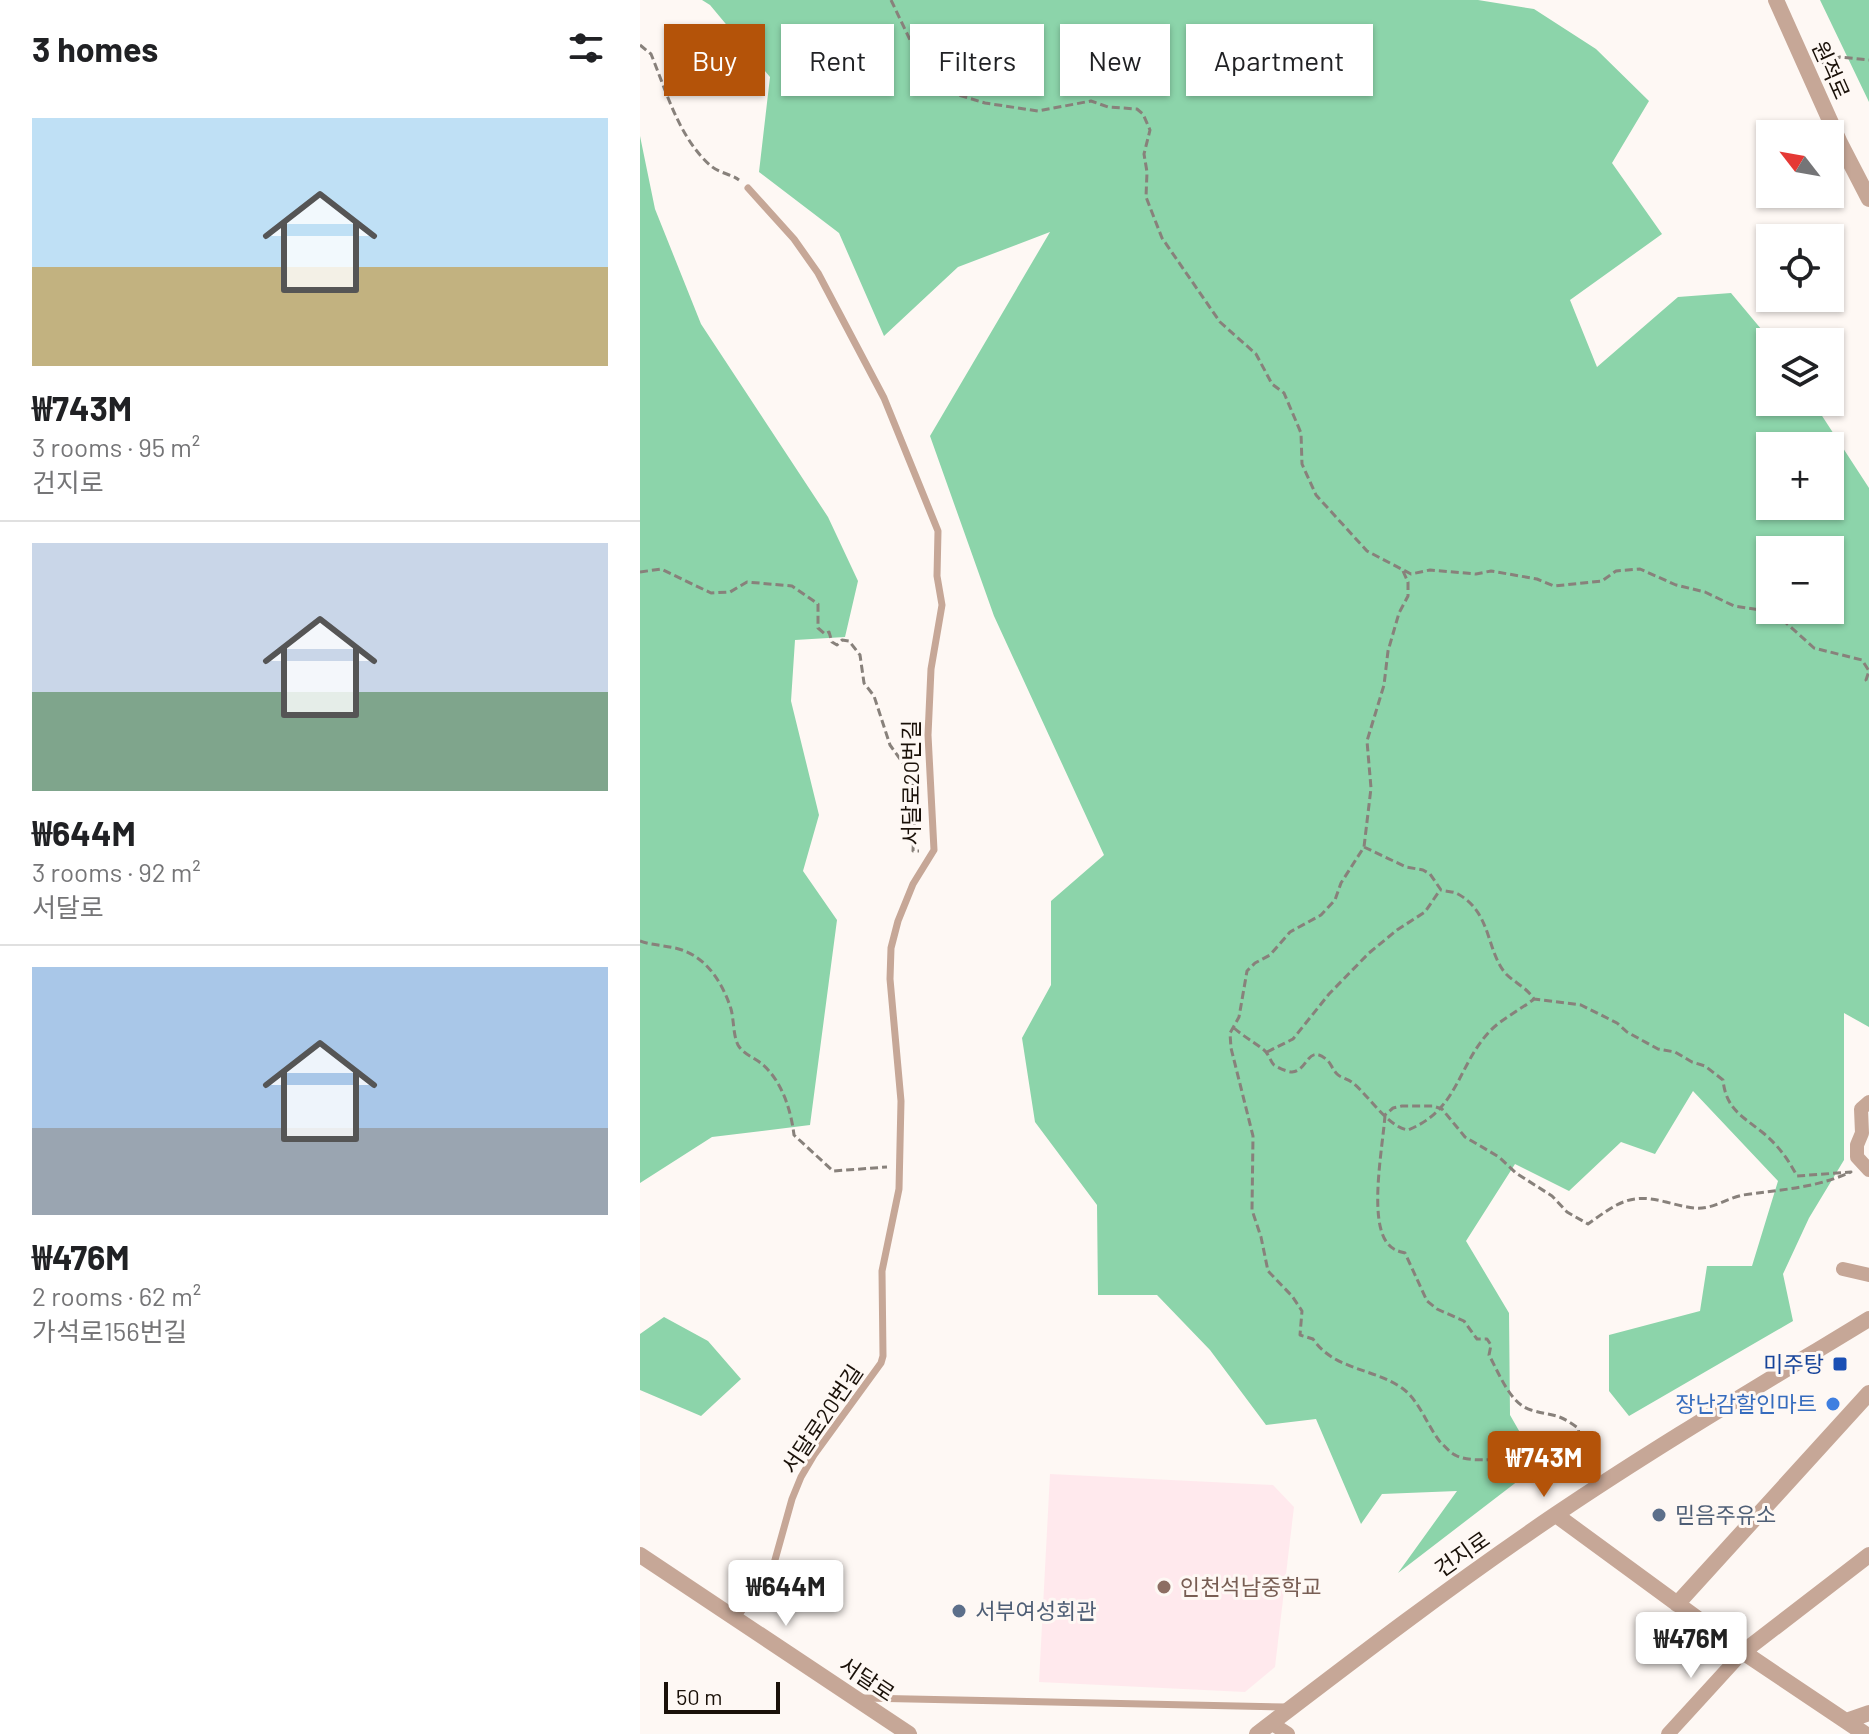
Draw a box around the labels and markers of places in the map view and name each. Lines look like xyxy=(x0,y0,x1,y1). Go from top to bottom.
place label: 미주탕 xyxy=(1763,1350,1824,1376)
marker: 미주탕 xyxy=(1831,1355,1849,1373)
place label: 장난감할인마트 xyxy=(1675,1390,1817,1416)
marker: 장난감할인마트 xyxy=(1824,1395,1842,1413)
pin: ₩743M xyxy=(1488,1431,1600,1499)
place label: 믿음주유소 xyxy=(1675,1501,1776,1527)
marker: 믿음주유소 xyxy=(1650,1506,1668,1524)
pin: ₩644M xyxy=(730,1560,842,1628)
place label: 인천석남중학교 xyxy=(1180,1573,1322,1599)
marker: 인천석남중학교 xyxy=(1155,1578,1173,1596)
place label: 서부여성회관 xyxy=(975,1597,1096,1623)
marker: 서부여성회관 xyxy=(950,1602,968,1620)
pin: ₩476M xyxy=(1635,1612,1747,1680)

